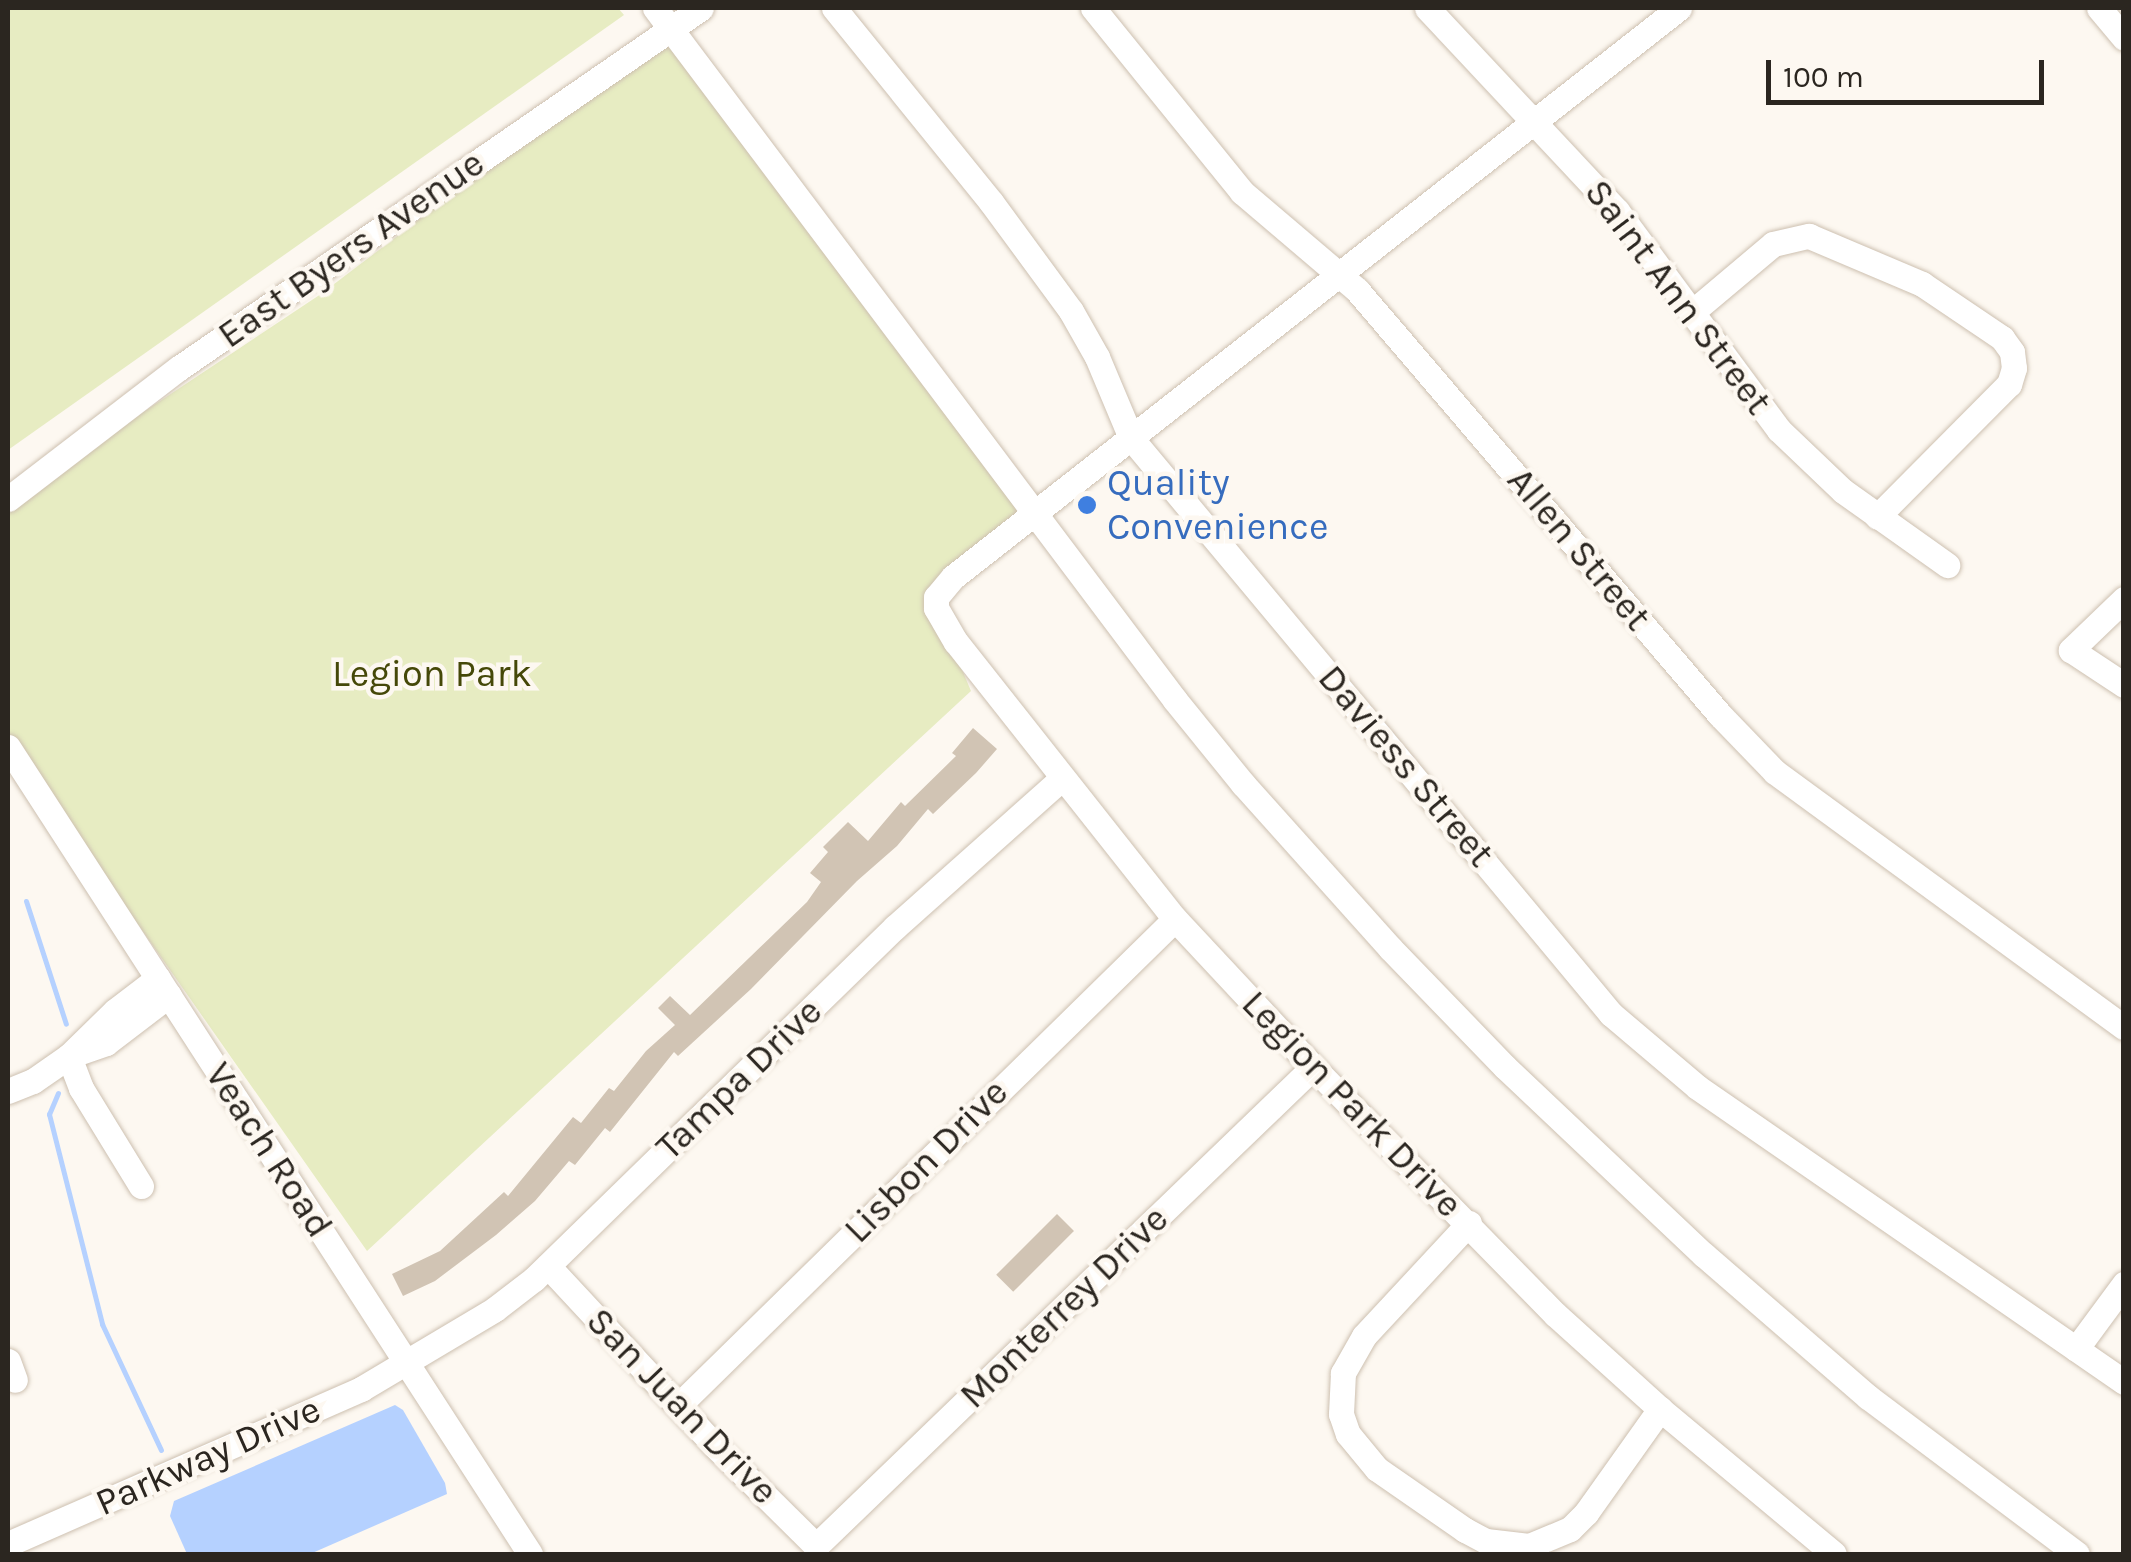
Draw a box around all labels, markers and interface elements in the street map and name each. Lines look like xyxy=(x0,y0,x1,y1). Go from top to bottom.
scale bar xyxy=(1771,40,2048,102)
text: 100 m xyxy=(1783,59,1864,95)
street label: East Byers Avenue xyxy=(209,140,493,358)
street label: Saint Ann Street xyxy=(1575,170,1781,424)
street label: Allen Street xyxy=(1498,458,1660,640)
place label: Quality Convenience xyxy=(1107,460,1328,550)
marker: Quality Convenience xyxy=(1076,494,1098,516)
park label: Legion Park xyxy=(332,651,532,697)
street label: Daviess Street xyxy=(1308,656,1504,876)
street label: Legion Park Drive xyxy=(1232,981,1472,1227)
street label: Tampa Drive xyxy=(647,989,831,1169)
street label: Veach Road xyxy=(196,1054,342,1246)
street label: Lisbon Drive xyxy=(835,1070,1017,1252)
street label: Monterrey Drive xyxy=(950,1196,1178,1418)
street label: San Juan Drive xyxy=(577,1298,787,1514)
street label: Parkway Drive xyxy=(89,1386,327,1526)

